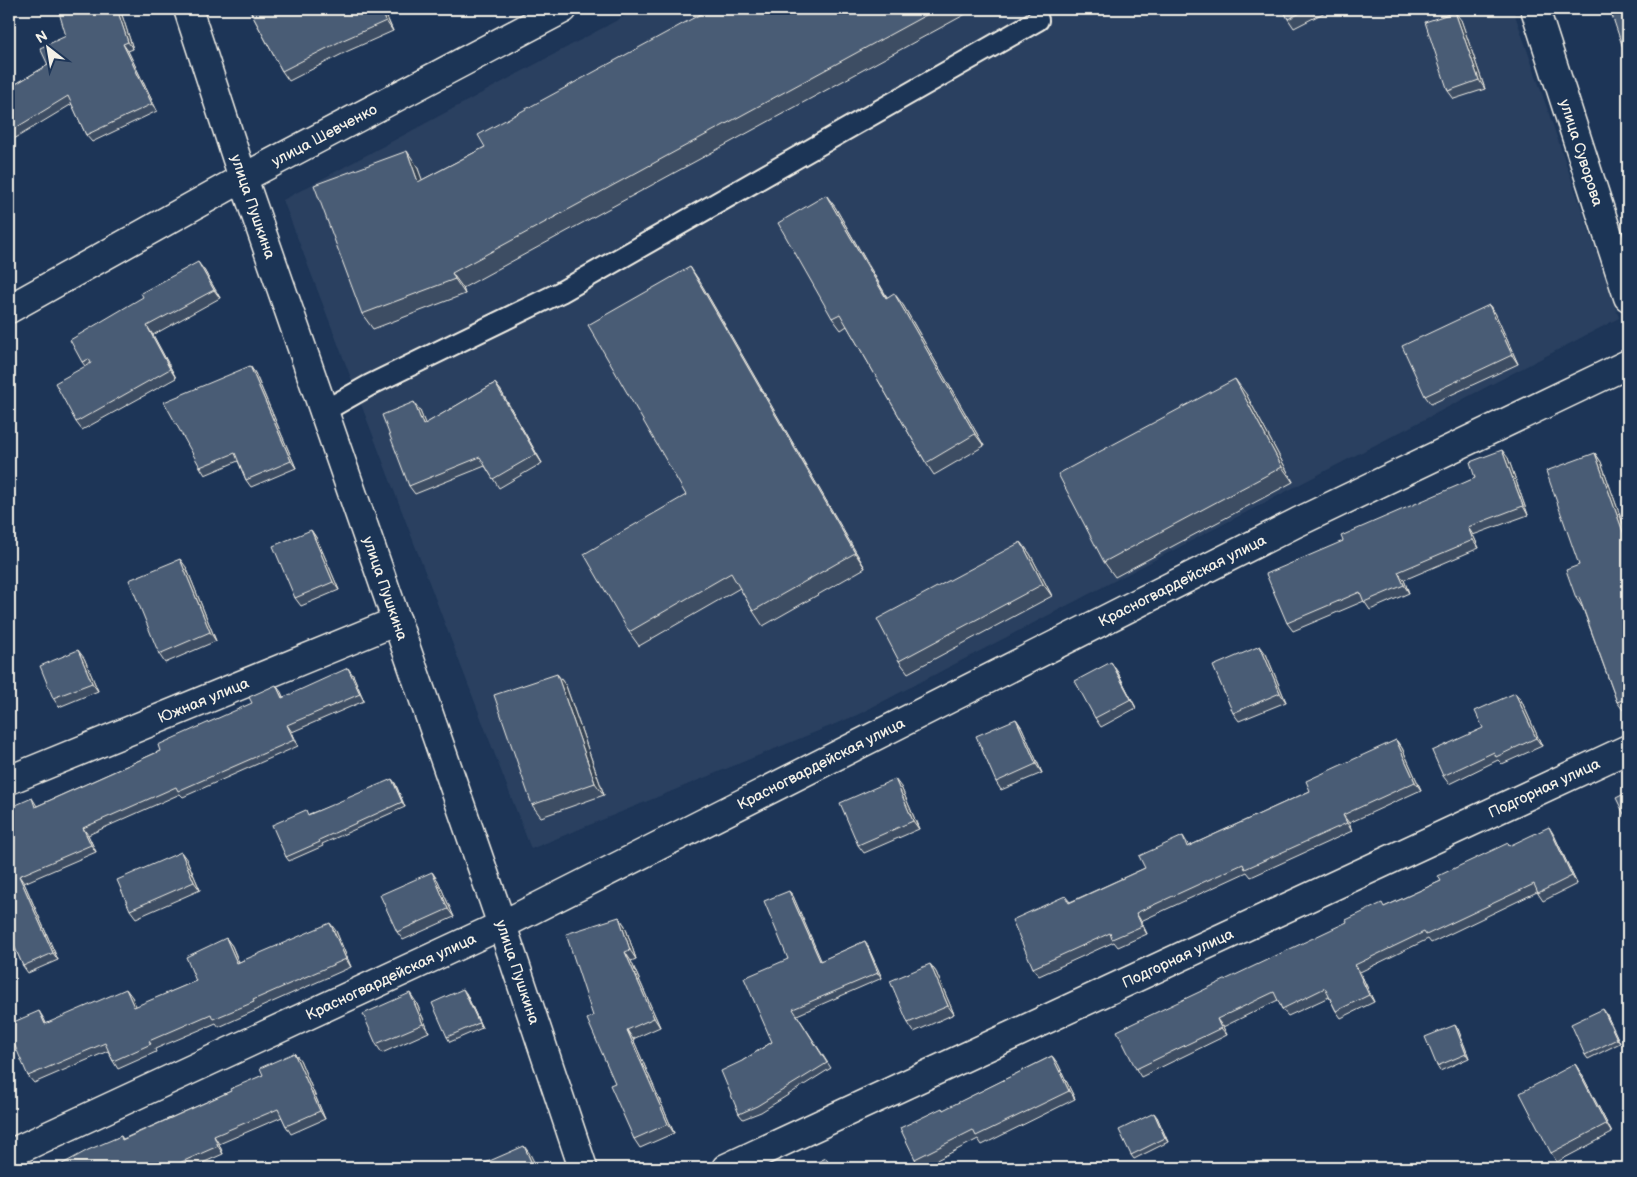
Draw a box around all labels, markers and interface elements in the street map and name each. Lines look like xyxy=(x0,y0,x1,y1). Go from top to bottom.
north arrow xyxy=(22,22,72,72)
text: N xyxy=(33,27,50,47)
street label: улица Суворова xyxy=(1555,97,1608,209)
street label: улица Шевченко xyxy=(268,99,380,171)
street label: улица Пушкина xyxy=(226,152,280,261)
street label: Красногвардейская улица xyxy=(1095,530,1269,631)
street label: улица Пушкина xyxy=(358,534,412,643)
street label: Южная улица xyxy=(155,673,252,727)
street label: Красногвардейская улица xyxy=(734,713,908,814)
street label: Подгорная улица xyxy=(1485,754,1603,822)
street label: улица Пушкина xyxy=(491,917,544,1027)
street label: Подгорная улица xyxy=(1119,924,1237,992)
street label: Красногвардейская улица xyxy=(303,929,479,1024)

